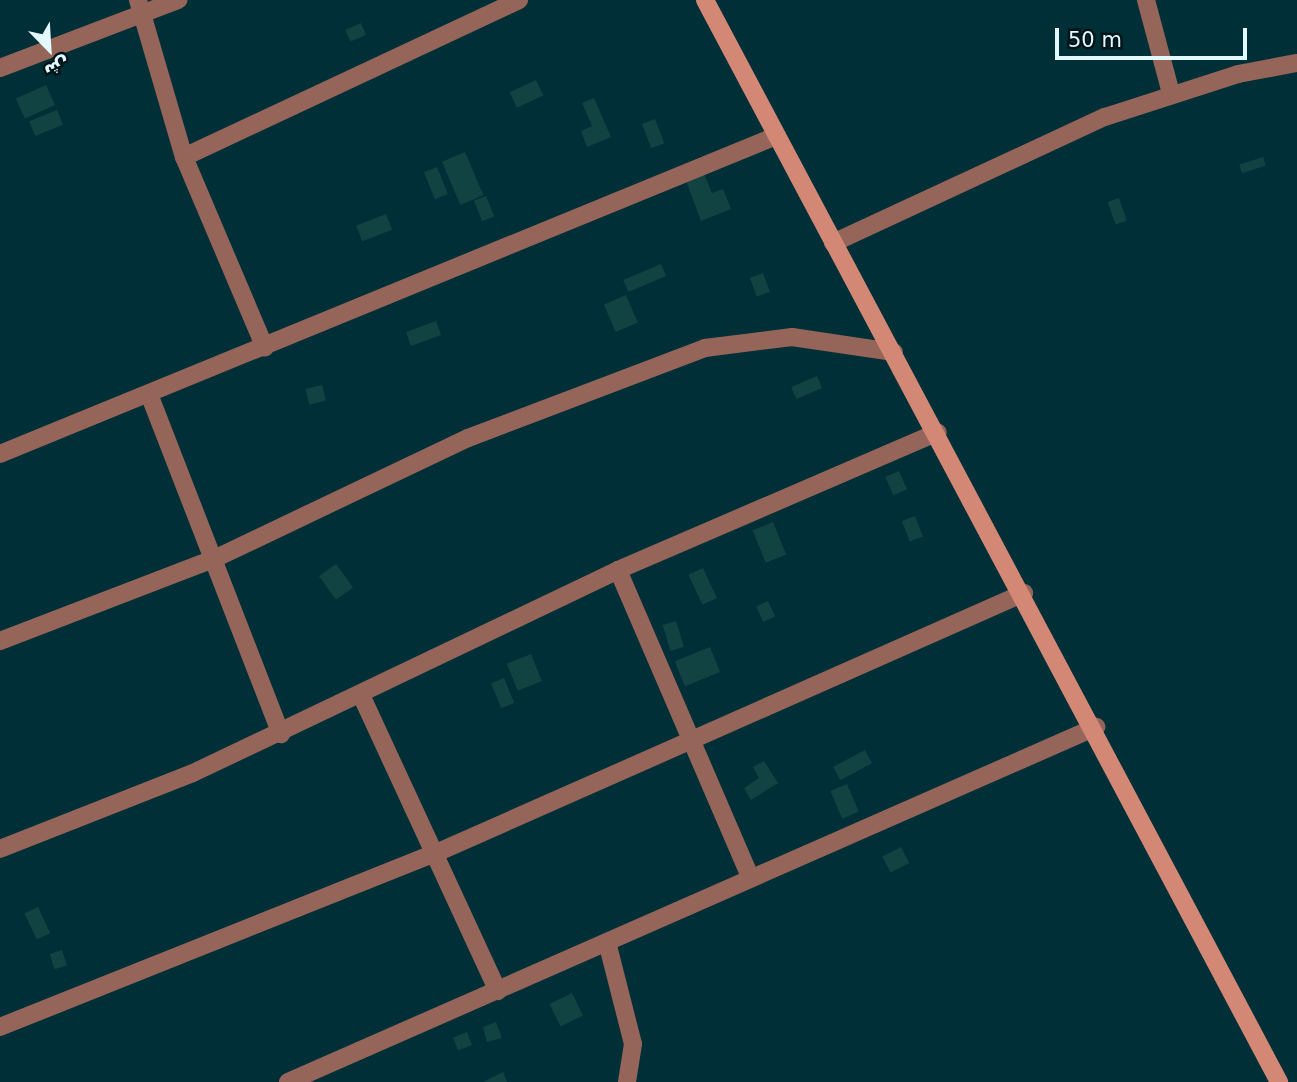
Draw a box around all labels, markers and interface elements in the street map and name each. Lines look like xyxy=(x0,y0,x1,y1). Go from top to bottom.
north arrow xyxy=(14,14,84,84)
scale bar xyxy=(1059,14,1252,58)
text: 50 m xyxy=(1068,28,1122,52)
text: ش xyxy=(41,53,74,84)

